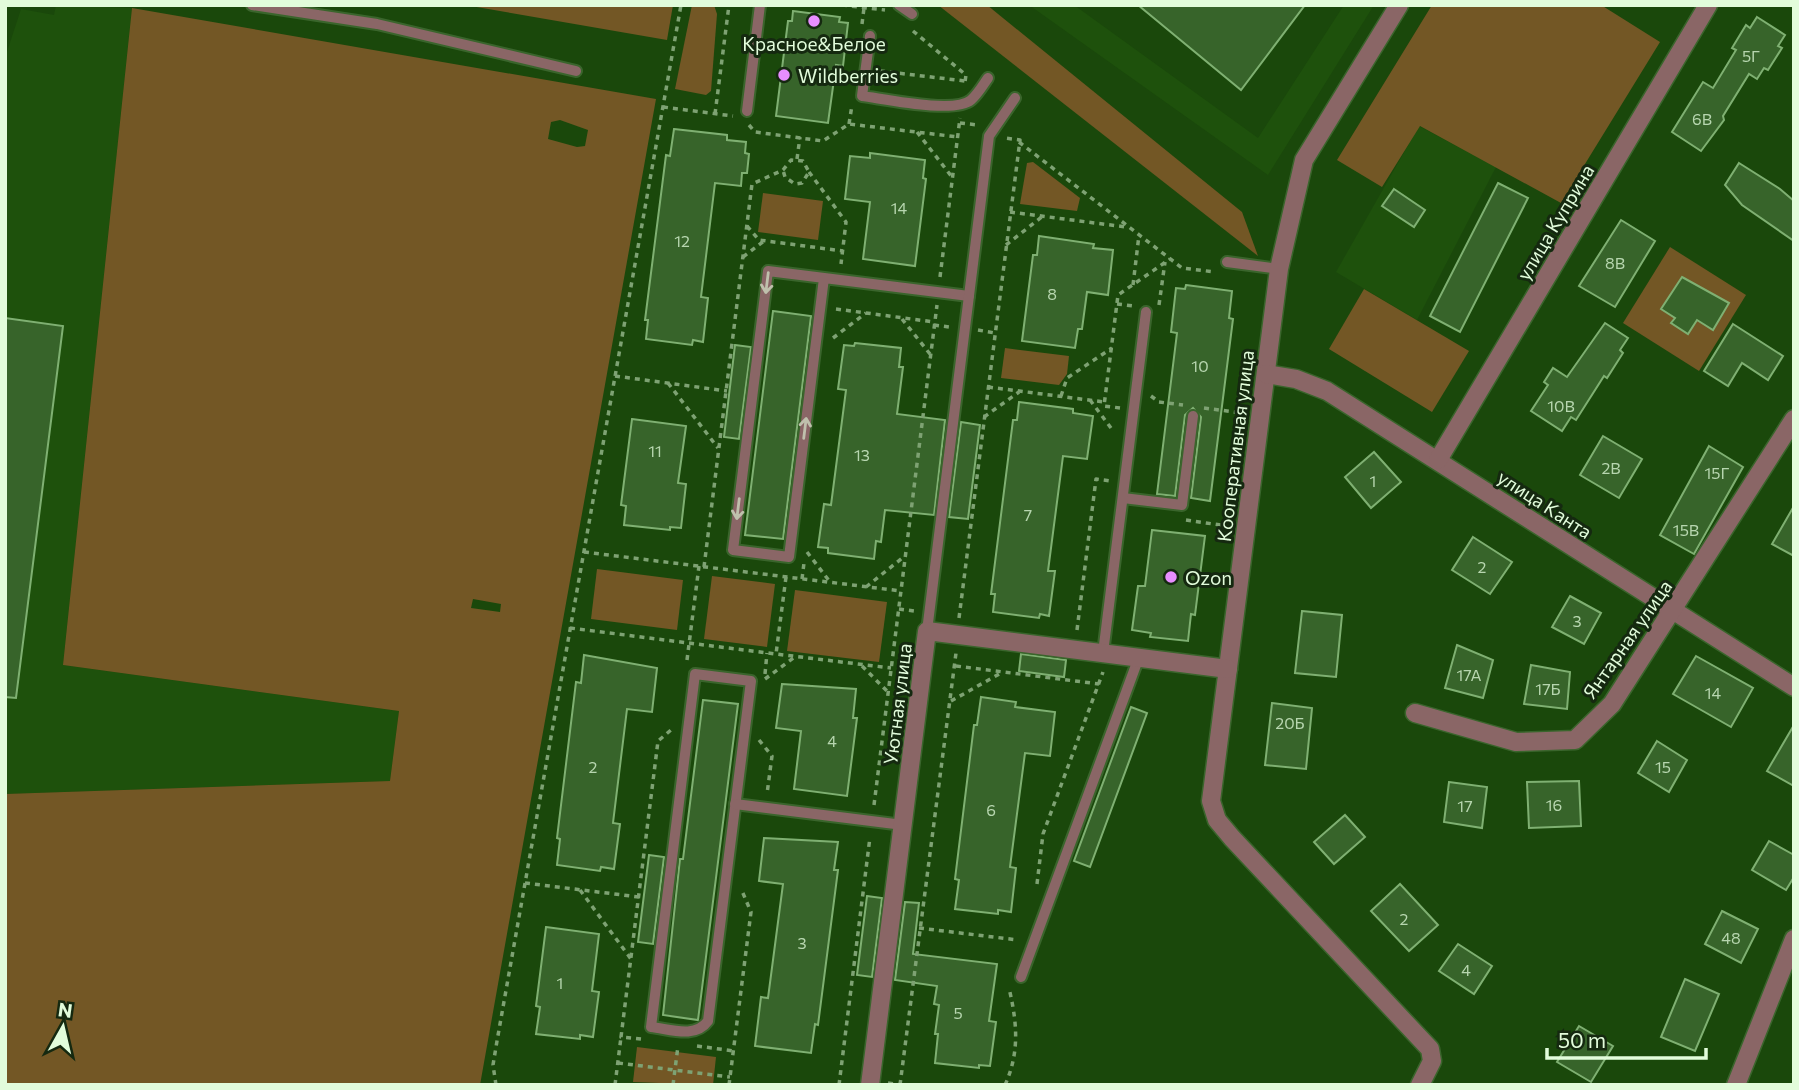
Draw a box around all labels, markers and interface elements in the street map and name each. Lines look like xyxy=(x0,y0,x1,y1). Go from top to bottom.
marker: Красное&Белое xyxy=(806,13,822,29)
place label: Красное&Белое xyxy=(742,32,886,55)
house number: 5Г xyxy=(1742,46,1760,65)
place label: Wildberries xyxy=(798,64,898,87)
marker: Wildberries xyxy=(776,67,792,83)
house number: 6В xyxy=(1692,109,1712,128)
street label: улица Куприна xyxy=(1511,160,1599,284)
house number: 14 xyxy=(891,198,908,217)
house number: 12 xyxy=(674,231,690,250)
house number: 8В xyxy=(1605,253,1625,272)
one-way arrow xyxy=(760,271,773,294)
house number: 8 xyxy=(1047,284,1057,303)
street label: Кооперативная улица xyxy=(1212,349,1258,543)
house number: 10 xyxy=(1191,356,1209,375)
house number: 10В xyxy=(1547,396,1575,415)
one-way arrow xyxy=(798,417,811,440)
house number: 11 xyxy=(648,441,662,460)
house number: 13 xyxy=(854,445,870,464)
house number: 2В xyxy=(1601,458,1621,477)
house number: 15Г xyxy=(1704,463,1730,482)
street label: улица Канта xyxy=(1494,465,1596,543)
house number: 1 xyxy=(1370,471,1376,490)
one-way arrow xyxy=(732,497,745,519)
house number: 7 xyxy=(1024,505,1032,524)
house number: 15В xyxy=(1673,520,1699,539)
house number: 2 xyxy=(1478,557,1487,576)
place label: Ozon xyxy=(1185,566,1232,589)
marker: Ozon xyxy=(1163,569,1179,585)
street label: Янтарная улица xyxy=(1578,575,1676,703)
house number: 3 xyxy=(1572,611,1582,630)
street label: Уютная улица xyxy=(878,642,916,766)
house number: 17А xyxy=(1457,665,1481,684)
house number: 17Б xyxy=(1535,679,1561,698)
house number: 14 xyxy=(1705,683,1722,702)
house number: 20Б xyxy=(1275,713,1305,732)
house number: 4 xyxy=(827,731,837,750)
house number: 2 xyxy=(589,757,598,776)
house number: 15 xyxy=(1655,757,1671,776)
house number: 16 xyxy=(1546,795,1562,814)
house number: 17 xyxy=(1457,796,1473,815)
house number: 6 xyxy=(986,800,996,819)
house number: 2 xyxy=(1400,909,1409,928)
house number: 48 xyxy=(1721,928,1741,947)
house number: 3 xyxy=(797,933,807,952)
house number: 4 xyxy=(1461,960,1471,979)
house number: 1 xyxy=(557,973,563,992)
north arrow xyxy=(28,992,98,1062)
text: N xyxy=(57,997,74,1022)
house number: 5 xyxy=(953,1003,963,1022)
scale bar xyxy=(1547,1016,1706,1060)
text: 50 m xyxy=(1558,1027,1606,1052)

